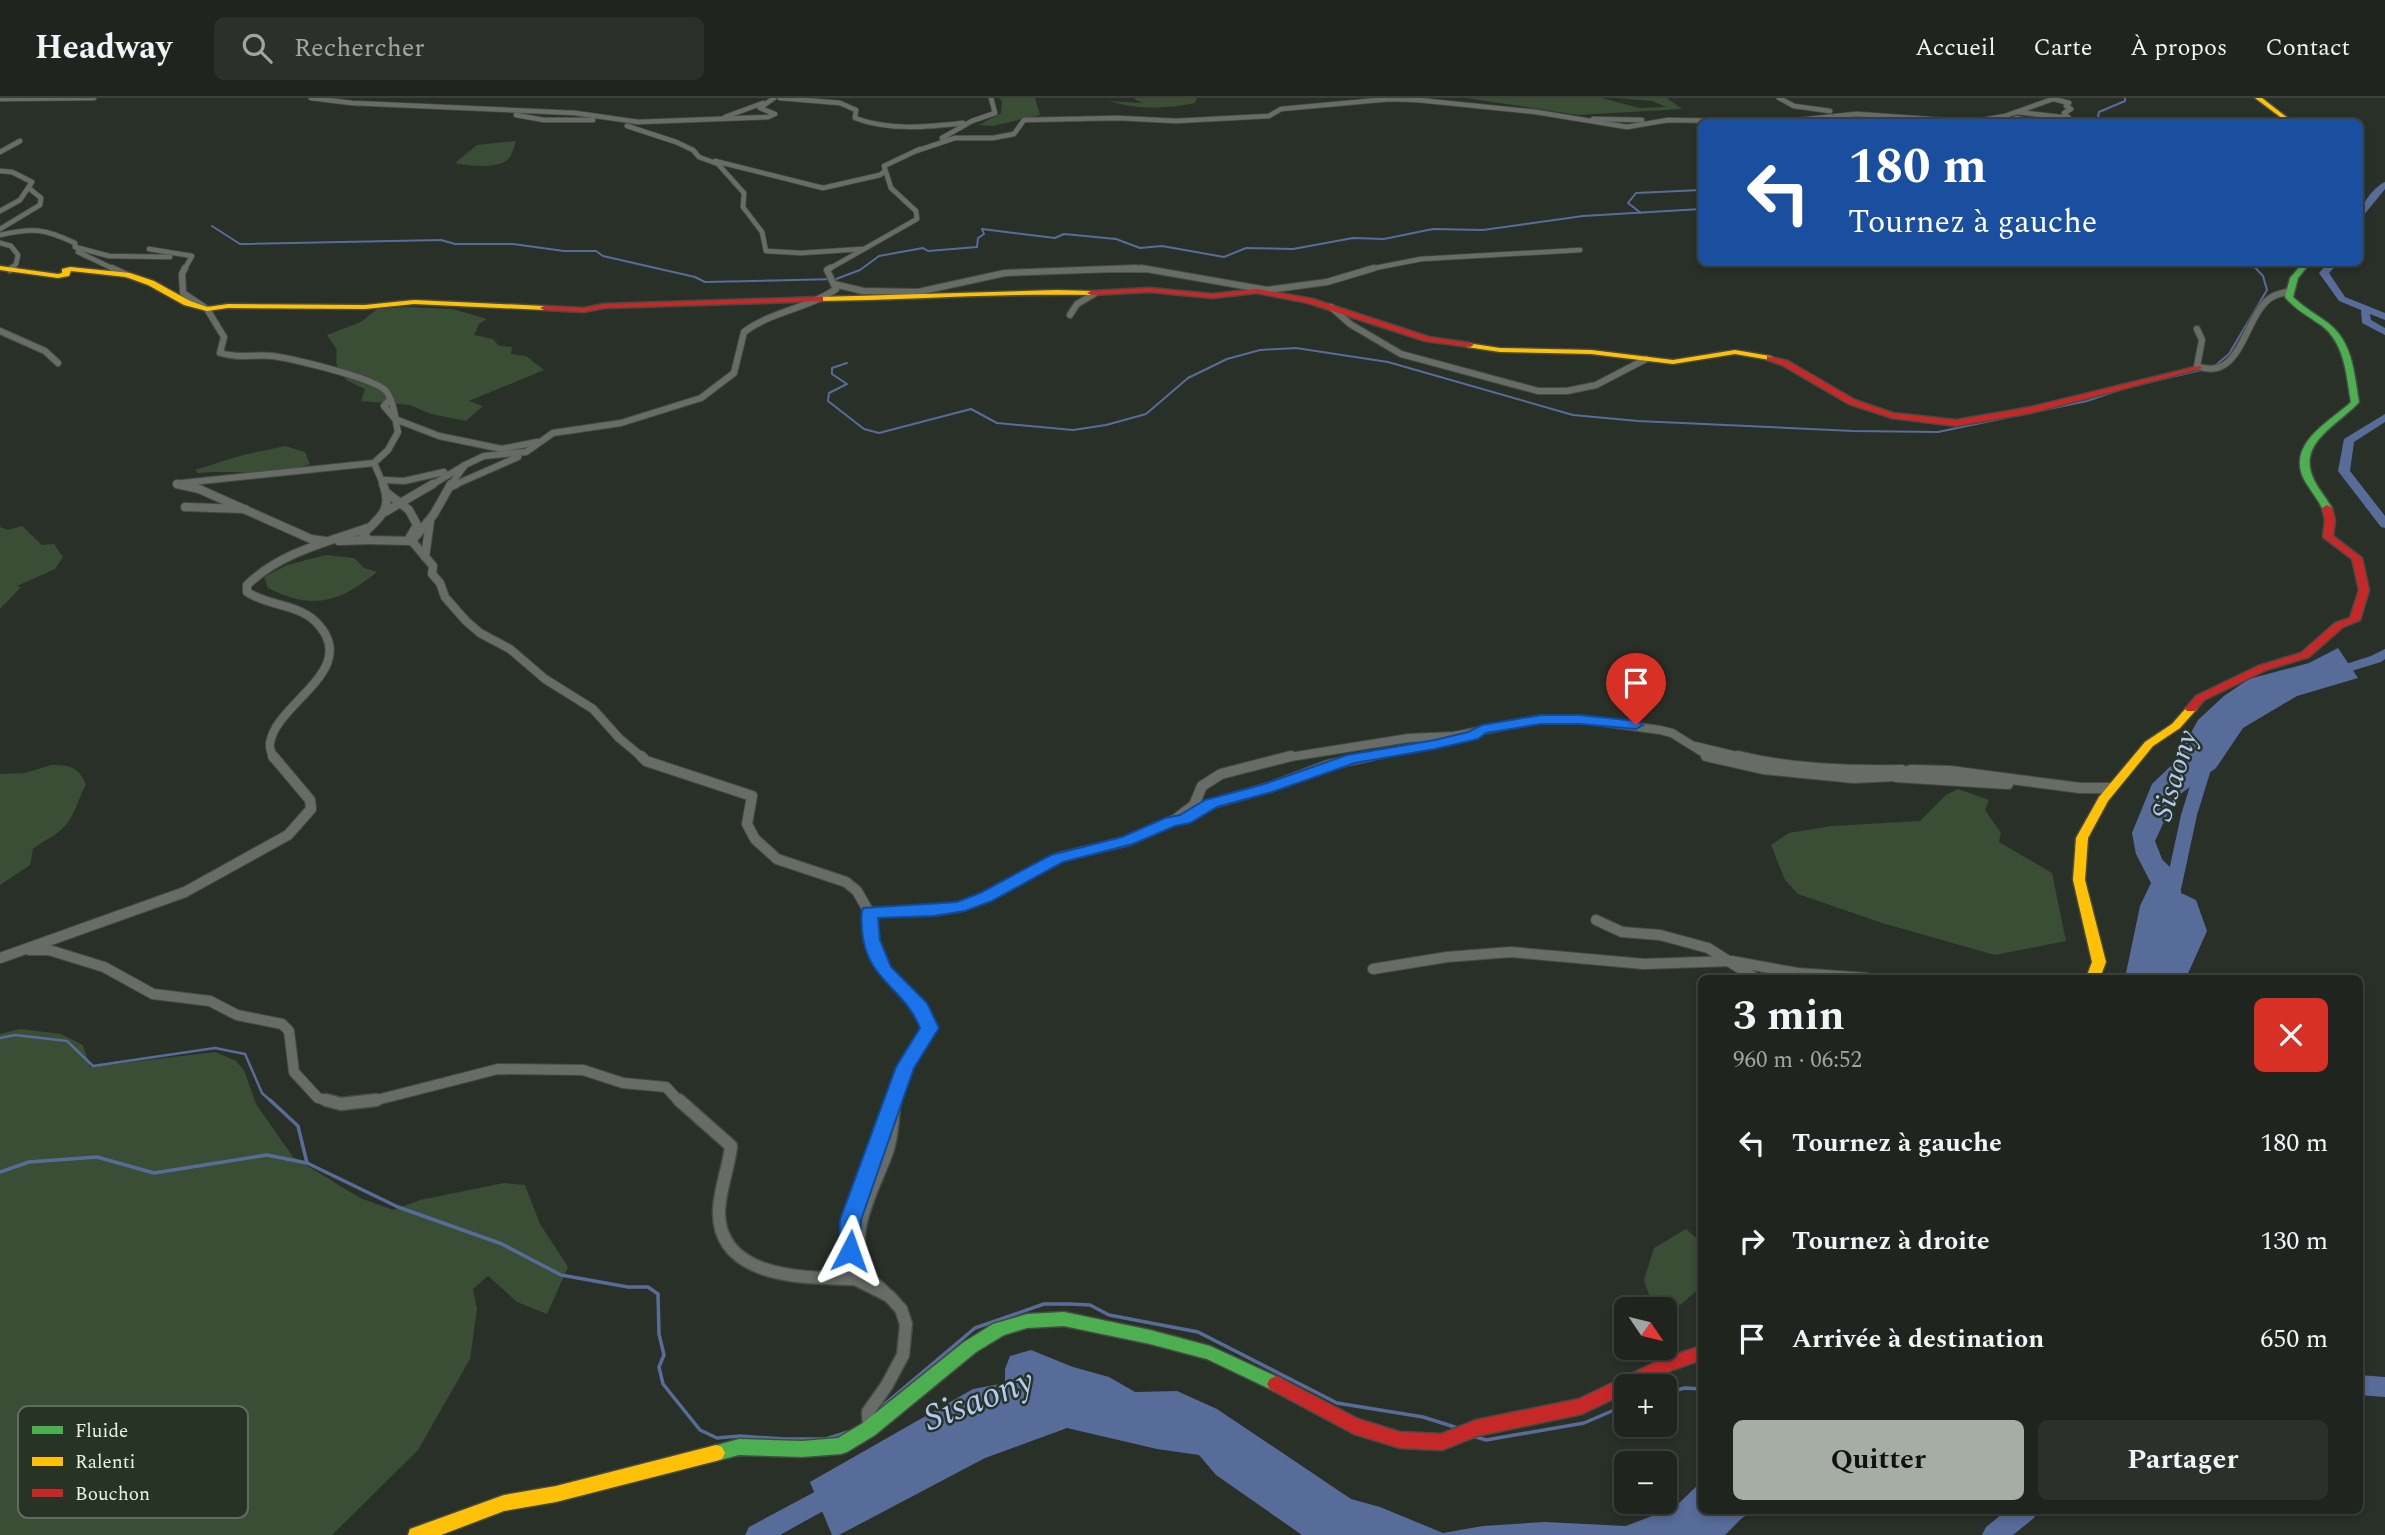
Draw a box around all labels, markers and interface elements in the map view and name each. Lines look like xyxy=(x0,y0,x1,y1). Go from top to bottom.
search box xyxy=(214,17,704,80)
text: Headway xyxy=(35,23,172,73)
text: Rechercher xyxy=(294,28,425,68)
icon: search xyxy=(238,29,276,67)
text: Accueil xyxy=(1915,30,1995,66)
text: Carte xyxy=(2033,30,2092,66)
text: À propos xyxy=(2130,30,2227,66)
text: Contact xyxy=(2265,30,2350,66)
text: 180 m xyxy=(1848,130,1987,205)
icon: left xyxy=(1733,147,1824,238)
text: Tournez à gauche xyxy=(1848,198,2097,247)
pin xyxy=(1606,653,1666,725)
icon: arrive xyxy=(1617,664,1655,702)
water label: Sisaony xyxy=(2139,724,2211,826)
text: 3 min xyxy=(1733,985,1845,1048)
button: close xyxy=(2254,998,2328,1072)
text: 960 m · 06:52 xyxy=(1733,1043,1862,1078)
text: Tournez à gauche xyxy=(1792,1123,2002,1163)
text: 180 m xyxy=(2260,1123,2328,1163)
icon: left xyxy=(1733,1124,1771,1162)
position arrow xyxy=(813,1214,887,1288)
text: Tournez à droite xyxy=(1792,1221,1990,1261)
text: 130 m xyxy=(2260,1221,2328,1261)
icon: right xyxy=(1733,1222,1771,1260)
north arrow xyxy=(1614,1297,1676,1360)
map controls xyxy=(1614,1297,1677,1514)
text: Arrivée à destination xyxy=(1792,1319,2044,1359)
text: 650 m xyxy=(2260,1319,2328,1359)
icon: arrive xyxy=(1733,1320,1771,1358)
water label: Sisaony xyxy=(915,1353,1043,1447)
button: + xyxy=(1614,1374,1677,1437)
legend xyxy=(18,1406,248,1518)
text: Fluide xyxy=(75,1417,128,1446)
button: Quitter xyxy=(1733,1420,2024,1500)
button: Partager xyxy=(2038,1420,2328,1500)
text: Ralenti xyxy=(75,1448,135,1477)
button: − xyxy=(1614,1451,1677,1514)
text: Bouchon xyxy=(75,1480,150,1509)

